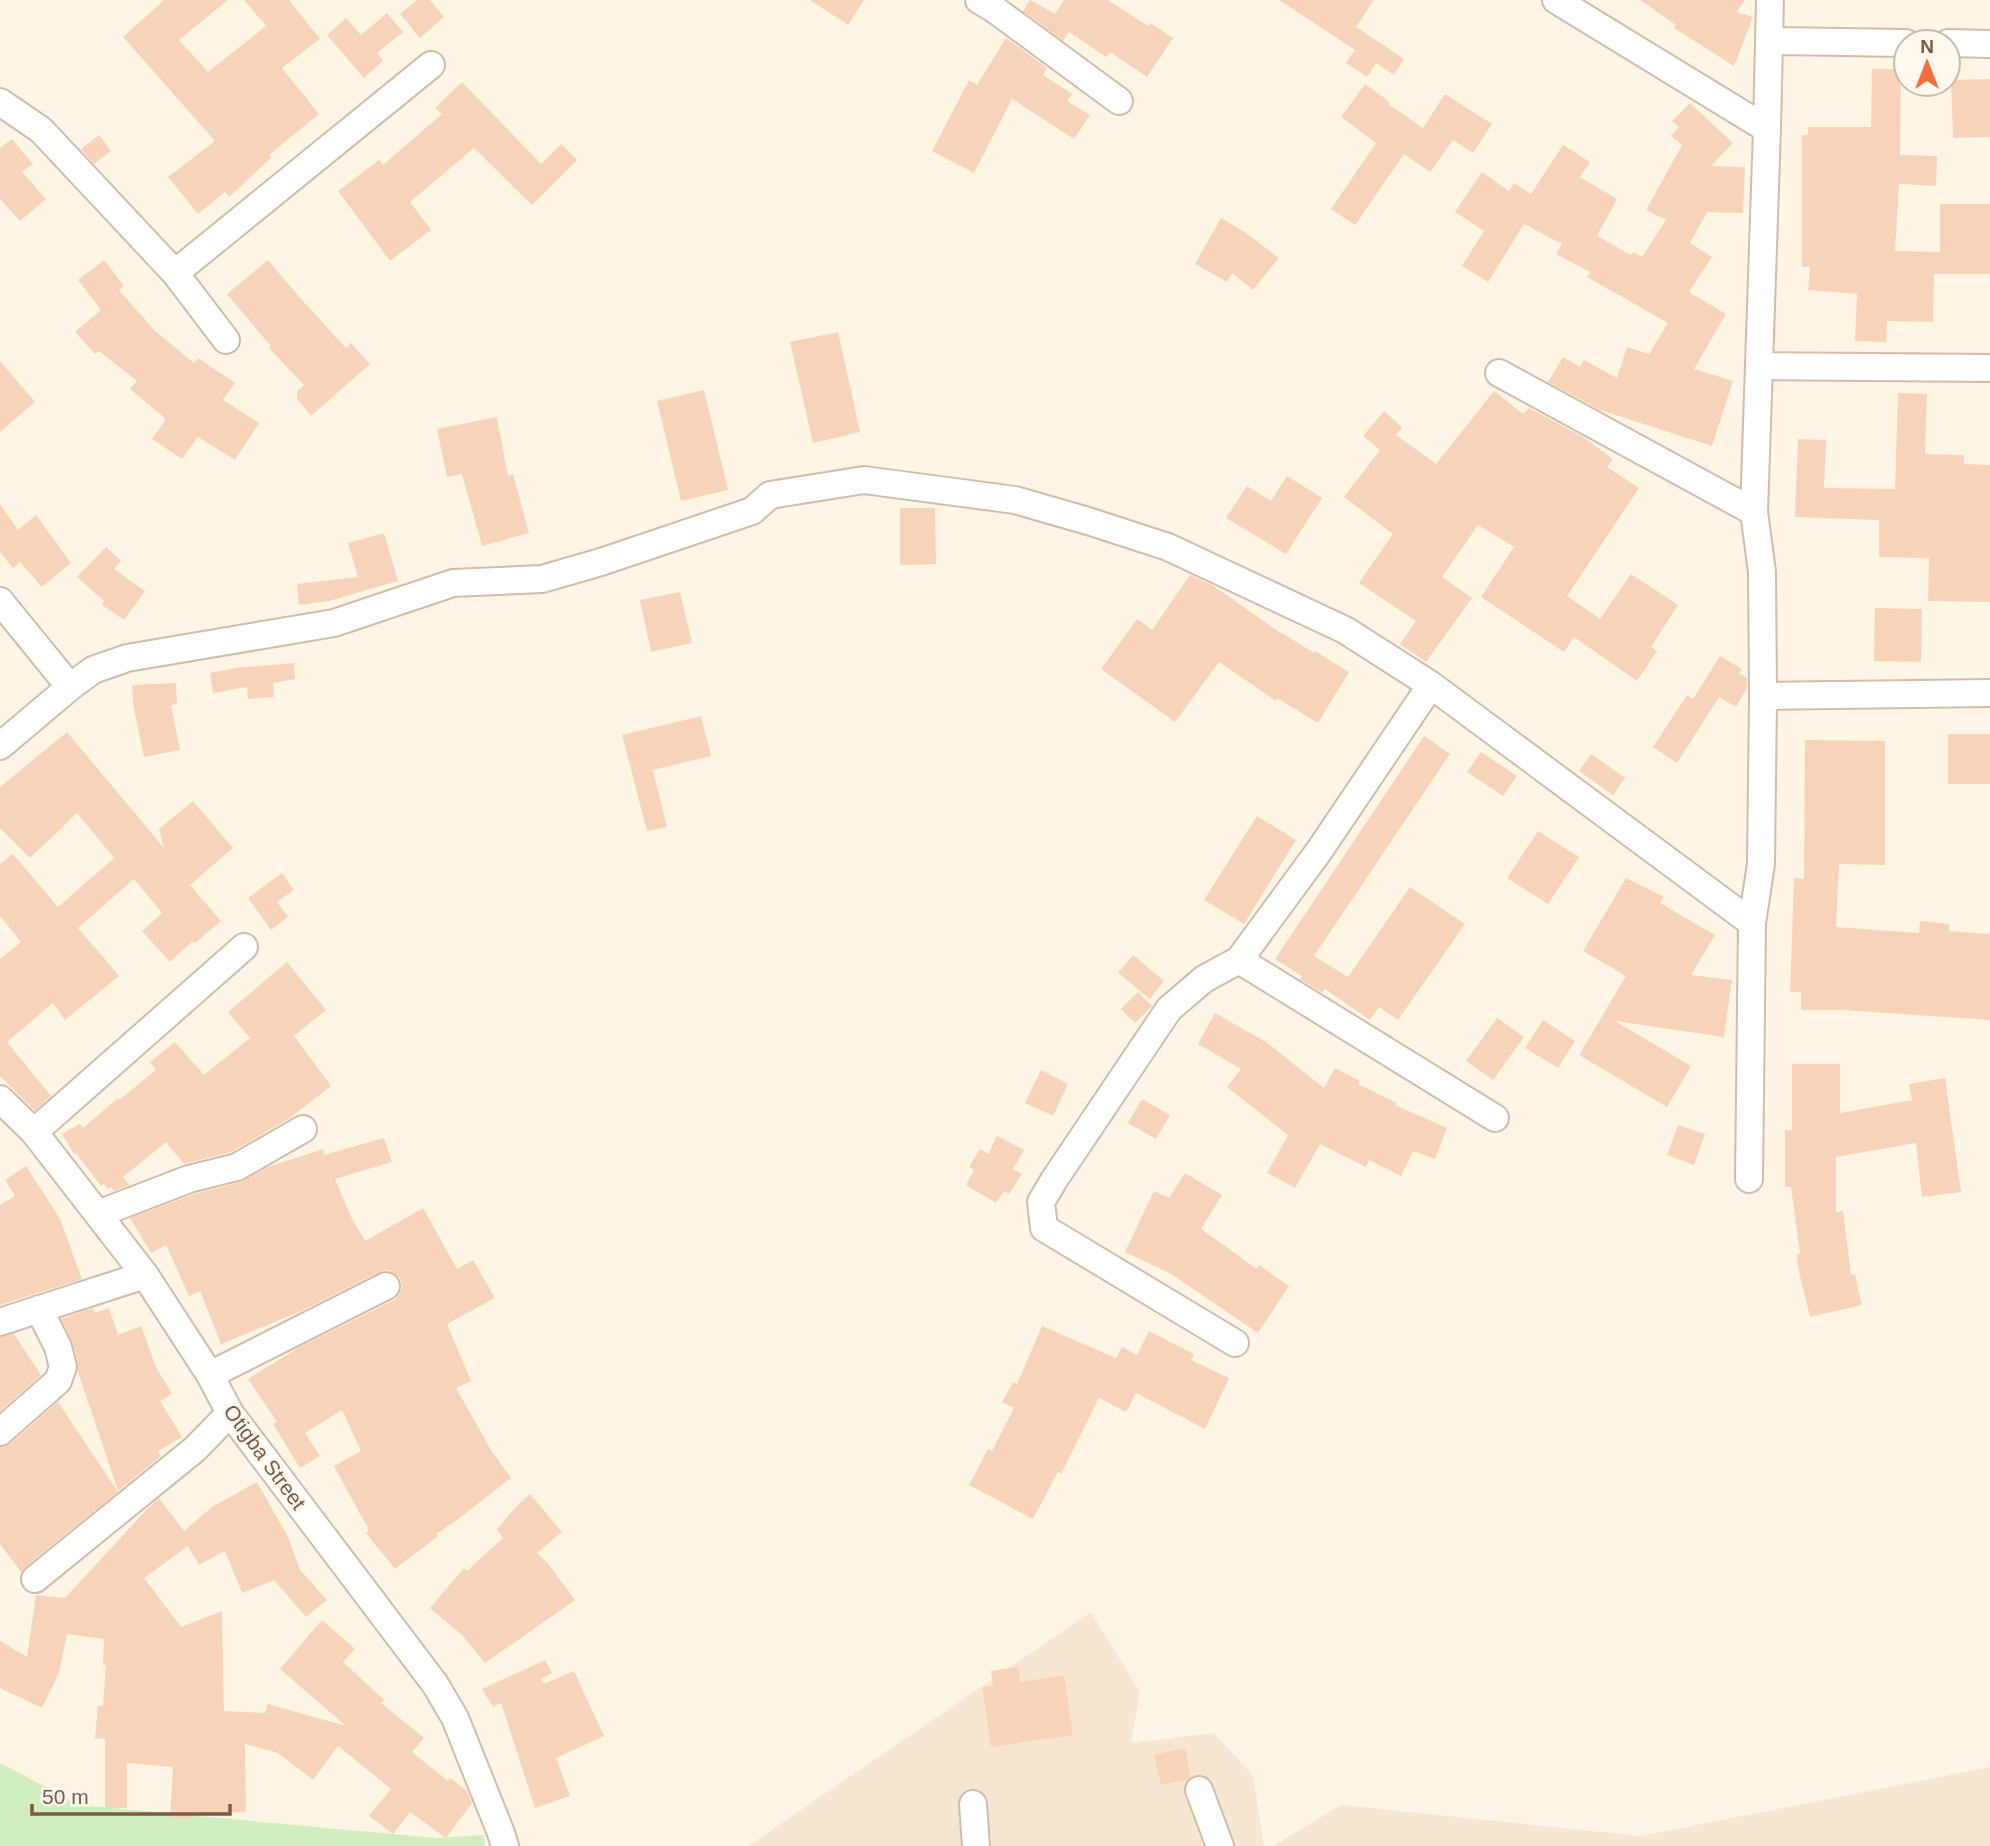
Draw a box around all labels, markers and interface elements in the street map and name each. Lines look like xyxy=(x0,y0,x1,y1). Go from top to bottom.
north arrow xyxy=(1892,28,1962,98)
text: N xyxy=(1920,36,1934,57)
street label: Otigba Street xyxy=(219,1400,311,1514)
scale bar xyxy=(32,1772,229,1816)
text: 50 m xyxy=(42,1785,89,1808)

